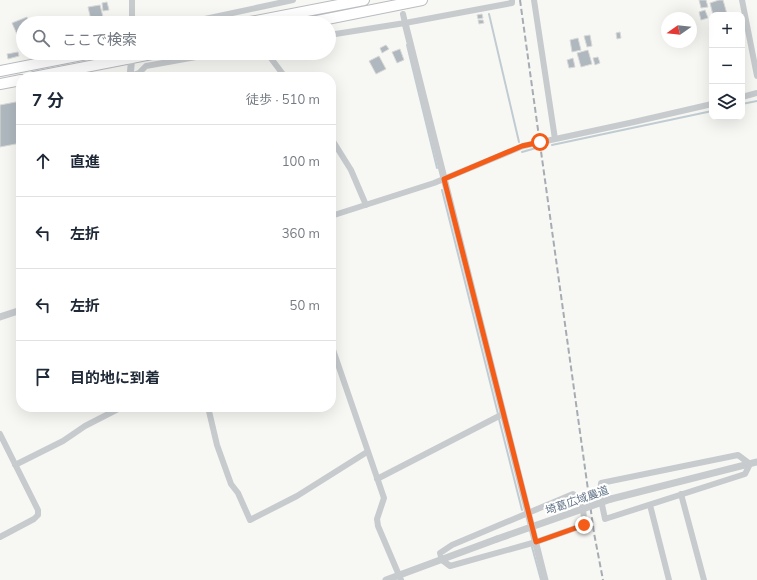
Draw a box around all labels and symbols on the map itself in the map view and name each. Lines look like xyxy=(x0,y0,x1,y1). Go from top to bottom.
north arrow xyxy=(661,12,697,48)
route start xyxy=(531,133,549,151)
street label: 埼葛広域農道 xyxy=(544,483,610,517)
route end xyxy=(575,516,593,534)

